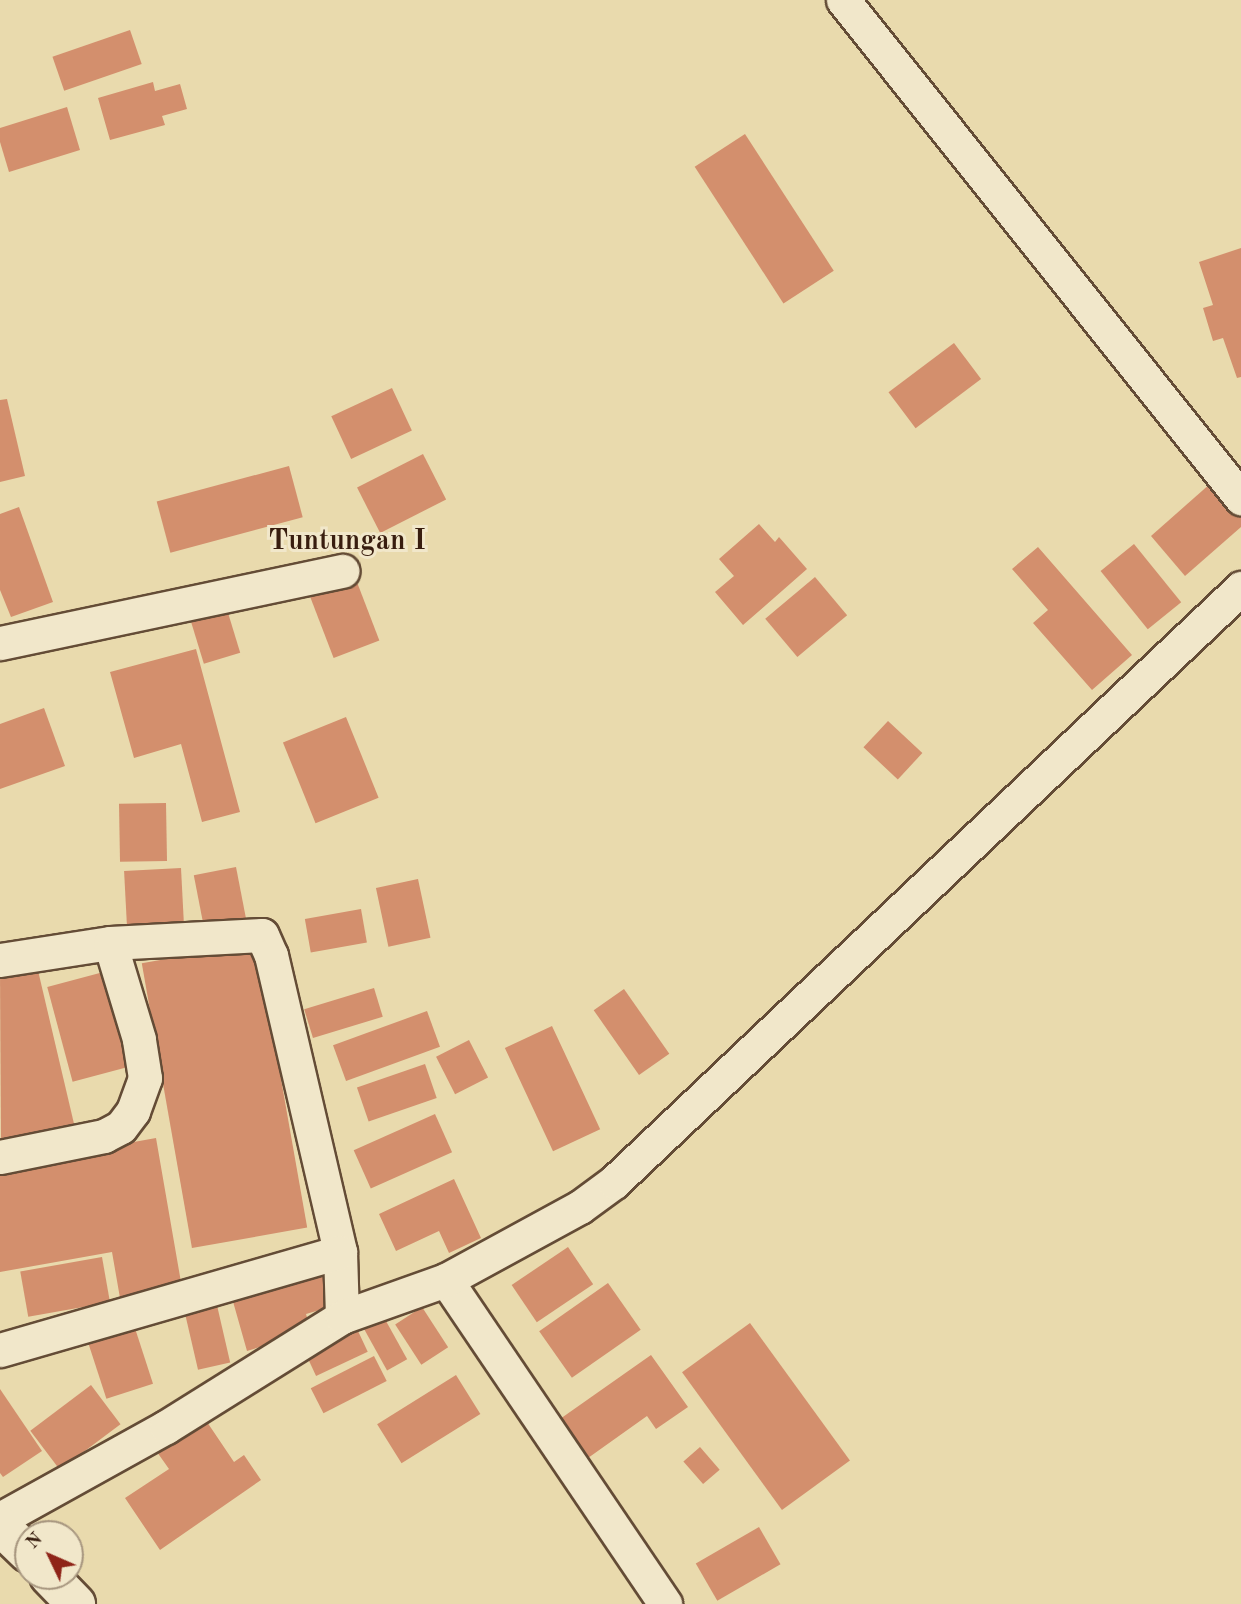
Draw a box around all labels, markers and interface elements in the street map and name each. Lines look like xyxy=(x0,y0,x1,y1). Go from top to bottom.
district label: Tuntungan I xyxy=(268,525,426,559)
north arrow xyxy=(14,1520,84,1590)
text: N xyxy=(23,1530,47,1553)

